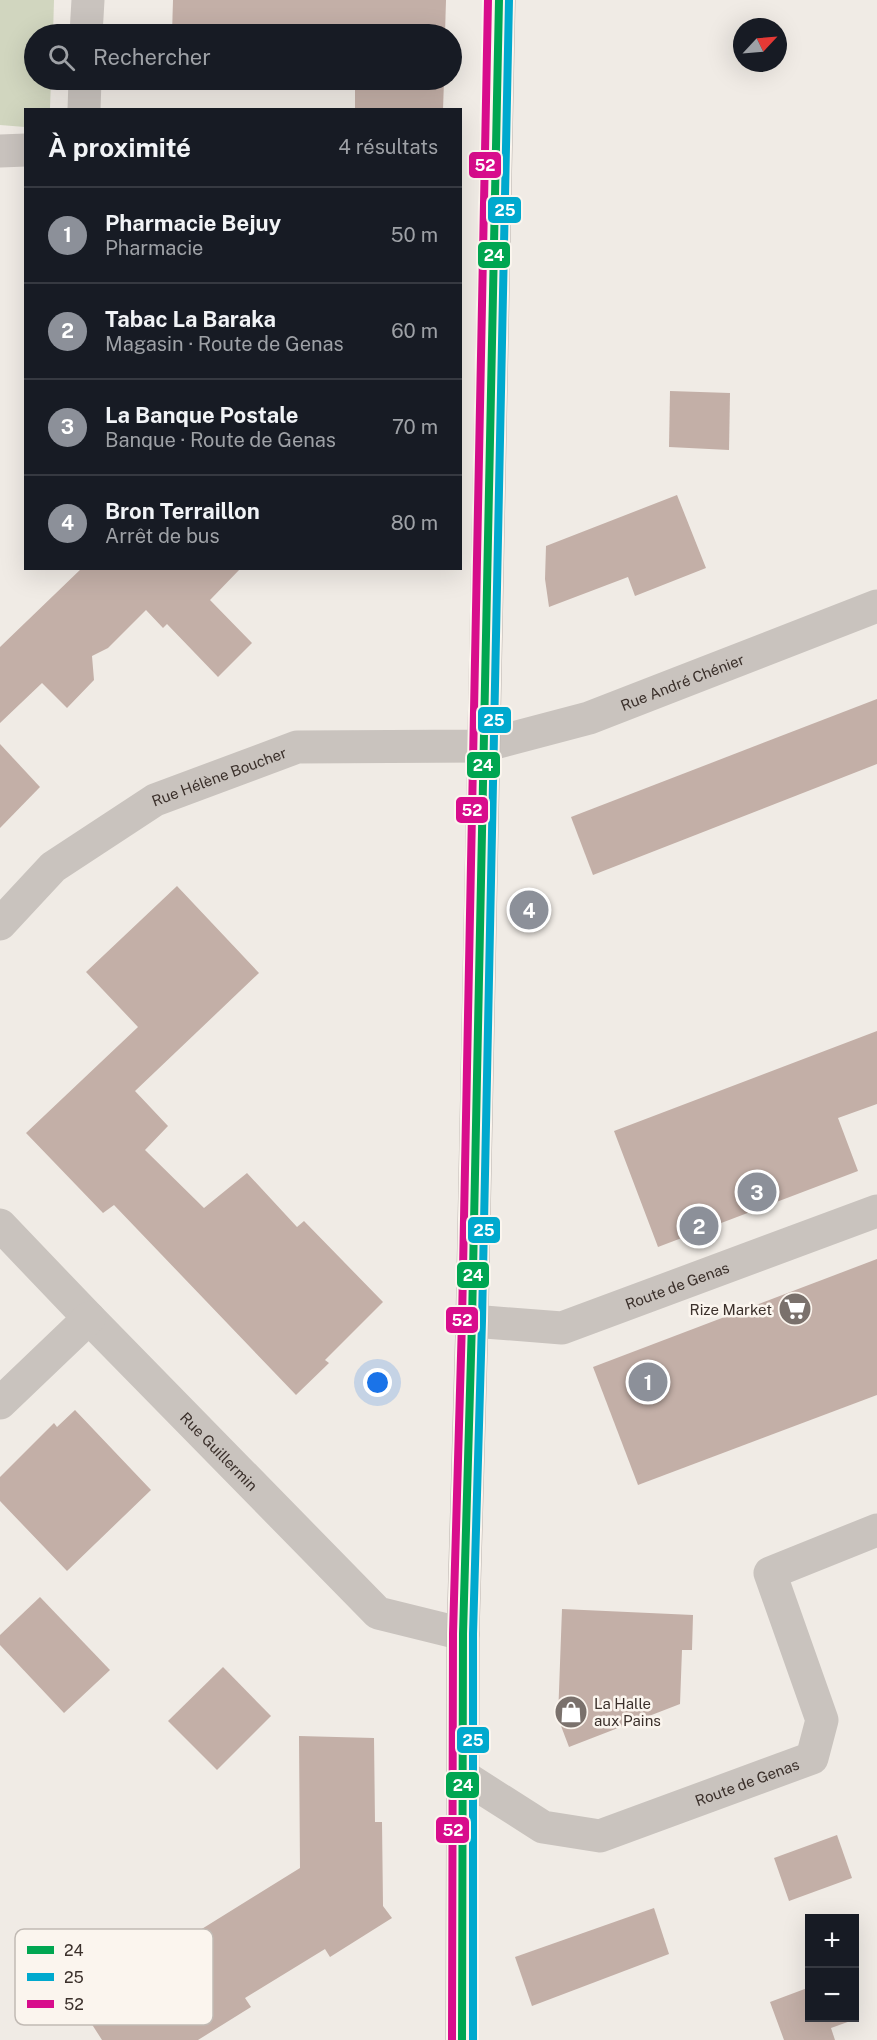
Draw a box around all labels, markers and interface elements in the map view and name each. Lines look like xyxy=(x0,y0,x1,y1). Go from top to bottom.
north arrow xyxy=(733,18,787,72)
search box xyxy=(24,24,462,90)
icon: search xyxy=(45,41,78,74)
text: Rechercher xyxy=(93,44,211,70)
text: À proximité xyxy=(48,132,191,163)
text: 4 résultats xyxy=(338,135,438,159)
line badge: 52 xyxy=(468,151,502,179)
text: 52 xyxy=(475,156,495,175)
line badge: 25 xyxy=(487,196,522,224)
text: 25 xyxy=(495,201,516,220)
text: Pharmacie Bejuy xyxy=(105,210,281,236)
text: 1 xyxy=(63,223,72,247)
text: 50 m xyxy=(391,223,438,247)
text: Pharmacie xyxy=(105,236,203,260)
line badge: 24 xyxy=(477,241,511,269)
text: 24 xyxy=(484,246,505,265)
text: Tabac La Baraka xyxy=(105,306,276,332)
text: 2 xyxy=(61,319,74,343)
text: 60 m xyxy=(391,319,438,343)
text: Magasin · Route de Genas xyxy=(105,332,344,356)
text: La Banque Postale xyxy=(105,402,299,428)
text: 3 xyxy=(61,415,74,439)
text: 70 m xyxy=(392,415,438,439)
text: Banque · Route de Genas xyxy=(105,428,336,452)
text: Bron Terraillon xyxy=(105,498,260,524)
text: 4 xyxy=(61,511,74,535)
text: 80 m xyxy=(391,511,438,535)
text: Arrêt de bus xyxy=(105,524,220,548)
street label: Rue André Chénier xyxy=(618,650,746,713)
line badge: 25 xyxy=(477,706,512,734)
text: 25 xyxy=(484,711,505,730)
street label: Rue Hélène Boucher xyxy=(149,743,289,809)
line badge: 24 xyxy=(466,751,501,779)
text: 24 xyxy=(473,756,494,775)
line badge: 52 xyxy=(455,796,489,824)
text: 52 xyxy=(462,801,482,820)
pin: 4 xyxy=(510,888,548,932)
pin: 3 xyxy=(738,1170,777,1214)
pin: 2 xyxy=(680,1204,718,1248)
line badge: 25 xyxy=(467,1216,501,1244)
text: 25 xyxy=(474,1221,495,1240)
street label: Route de Genas xyxy=(623,1258,731,1312)
line badge: 24 xyxy=(456,1261,490,1289)
text: 24 xyxy=(463,1266,484,1285)
supermarket icon: Rize Market xyxy=(777,1291,813,1327)
place label: Rize Market xyxy=(690,1301,772,1318)
line badge: 52 xyxy=(445,1306,479,1334)
text: 52 xyxy=(452,1311,472,1330)
pin: 1 xyxy=(628,1360,668,1404)
your location xyxy=(363,1368,392,1397)
street label: Rue Guillermin xyxy=(177,1408,261,1494)
shop icon: La Halle aux Pains xyxy=(553,1694,589,1730)
place label: La Halle aux Pains xyxy=(594,1695,661,1729)
line badge: 25 xyxy=(456,1726,490,1754)
text: 25 xyxy=(463,1731,484,1750)
street label: Route de Genas xyxy=(692,1755,801,1809)
line badge: 24 xyxy=(445,1771,480,1799)
text: 24 xyxy=(453,1776,474,1795)
line badge: 52 xyxy=(435,1816,470,1844)
text: 52 xyxy=(443,1821,463,1840)
map controls xyxy=(805,1914,859,2022)
button: + xyxy=(805,1914,859,1968)
legend xyxy=(15,1929,213,2025)
text: 24 xyxy=(64,1941,84,1960)
text: 25 xyxy=(64,1968,84,1987)
button: − xyxy=(805,1968,859,2022)
text: 52 xyxy=(64,1995,84,2014)

